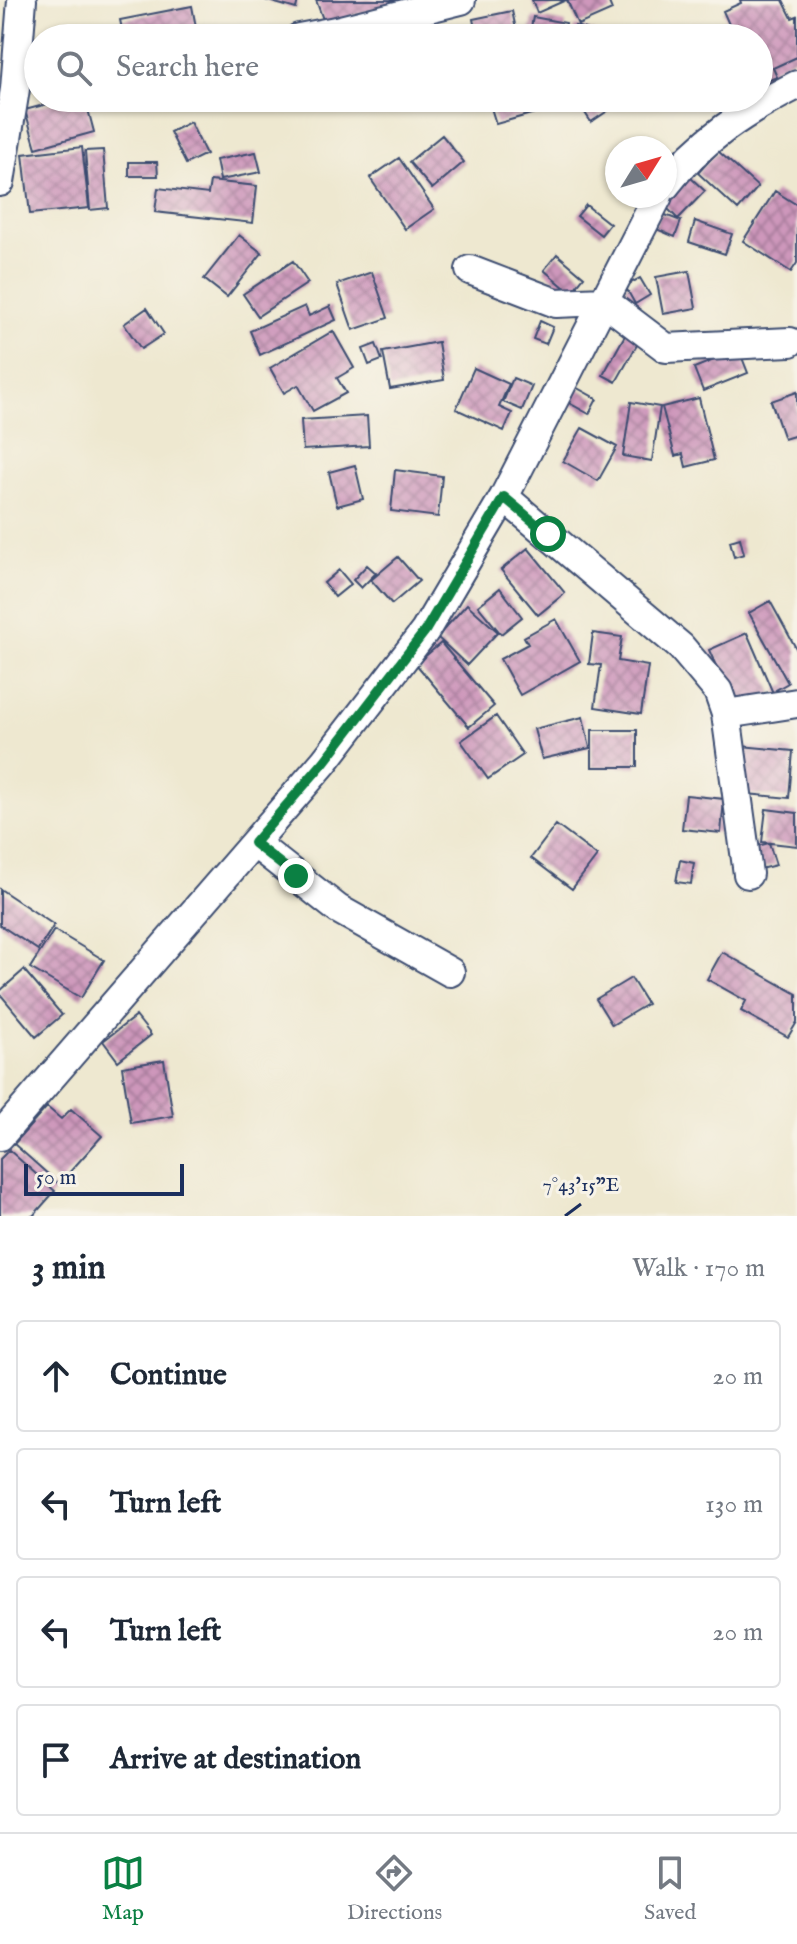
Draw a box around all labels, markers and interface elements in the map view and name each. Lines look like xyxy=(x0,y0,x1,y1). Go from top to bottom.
search box xyxy=(24,24,773,112)
icon: search xyxy=(52,46,96,90)
text: Search here xyxy=(116,49,259,87)
north arrow xyxy=(605,136,677,208)
route start xyxy=(530,516,566,552)
route end xyxy=(278,858,314,894)
scale bar xyxy=(24,1160,184,1196)
text: 50 m xyxy=(36,1164,77,1192)
text: 7°43'15"E xyxy=(543,1173,620,1198)
text: 3 min xyxy=(32,1247,106,1290)
text: Walk · 170 m xyxy=(632,1252,765,1285)
icon: ahead xyxy=(34,1354,78,1398)
text: Continue xyxy=(110,1357,227,1395)
text: 20 m xyxy=(712,1360,763,1393)
icon: left xyxy=(34,1482,78,1526)
text: Turn left xyxy=(110,1485,221,1523)
text: 130 m xyxy=(705,1488,763,1521)
icon: left xyxy=(34,1610,78,1654)
text: Turn left xyxy=(110,1613,221,1651)
text: 20 m xyxy=(712,1616,763,1649)
icon: arrive xyxy=(34,1738,78,1782)
text: Arrive at destination xyxy=(110,1741,361,1779)
tab: Map xyxy=(101,1851,145,1927)
tab: Directions xyxy=(347,1851,442,1927)
tab: Saved xyxy=(644,1851,696,1927)

